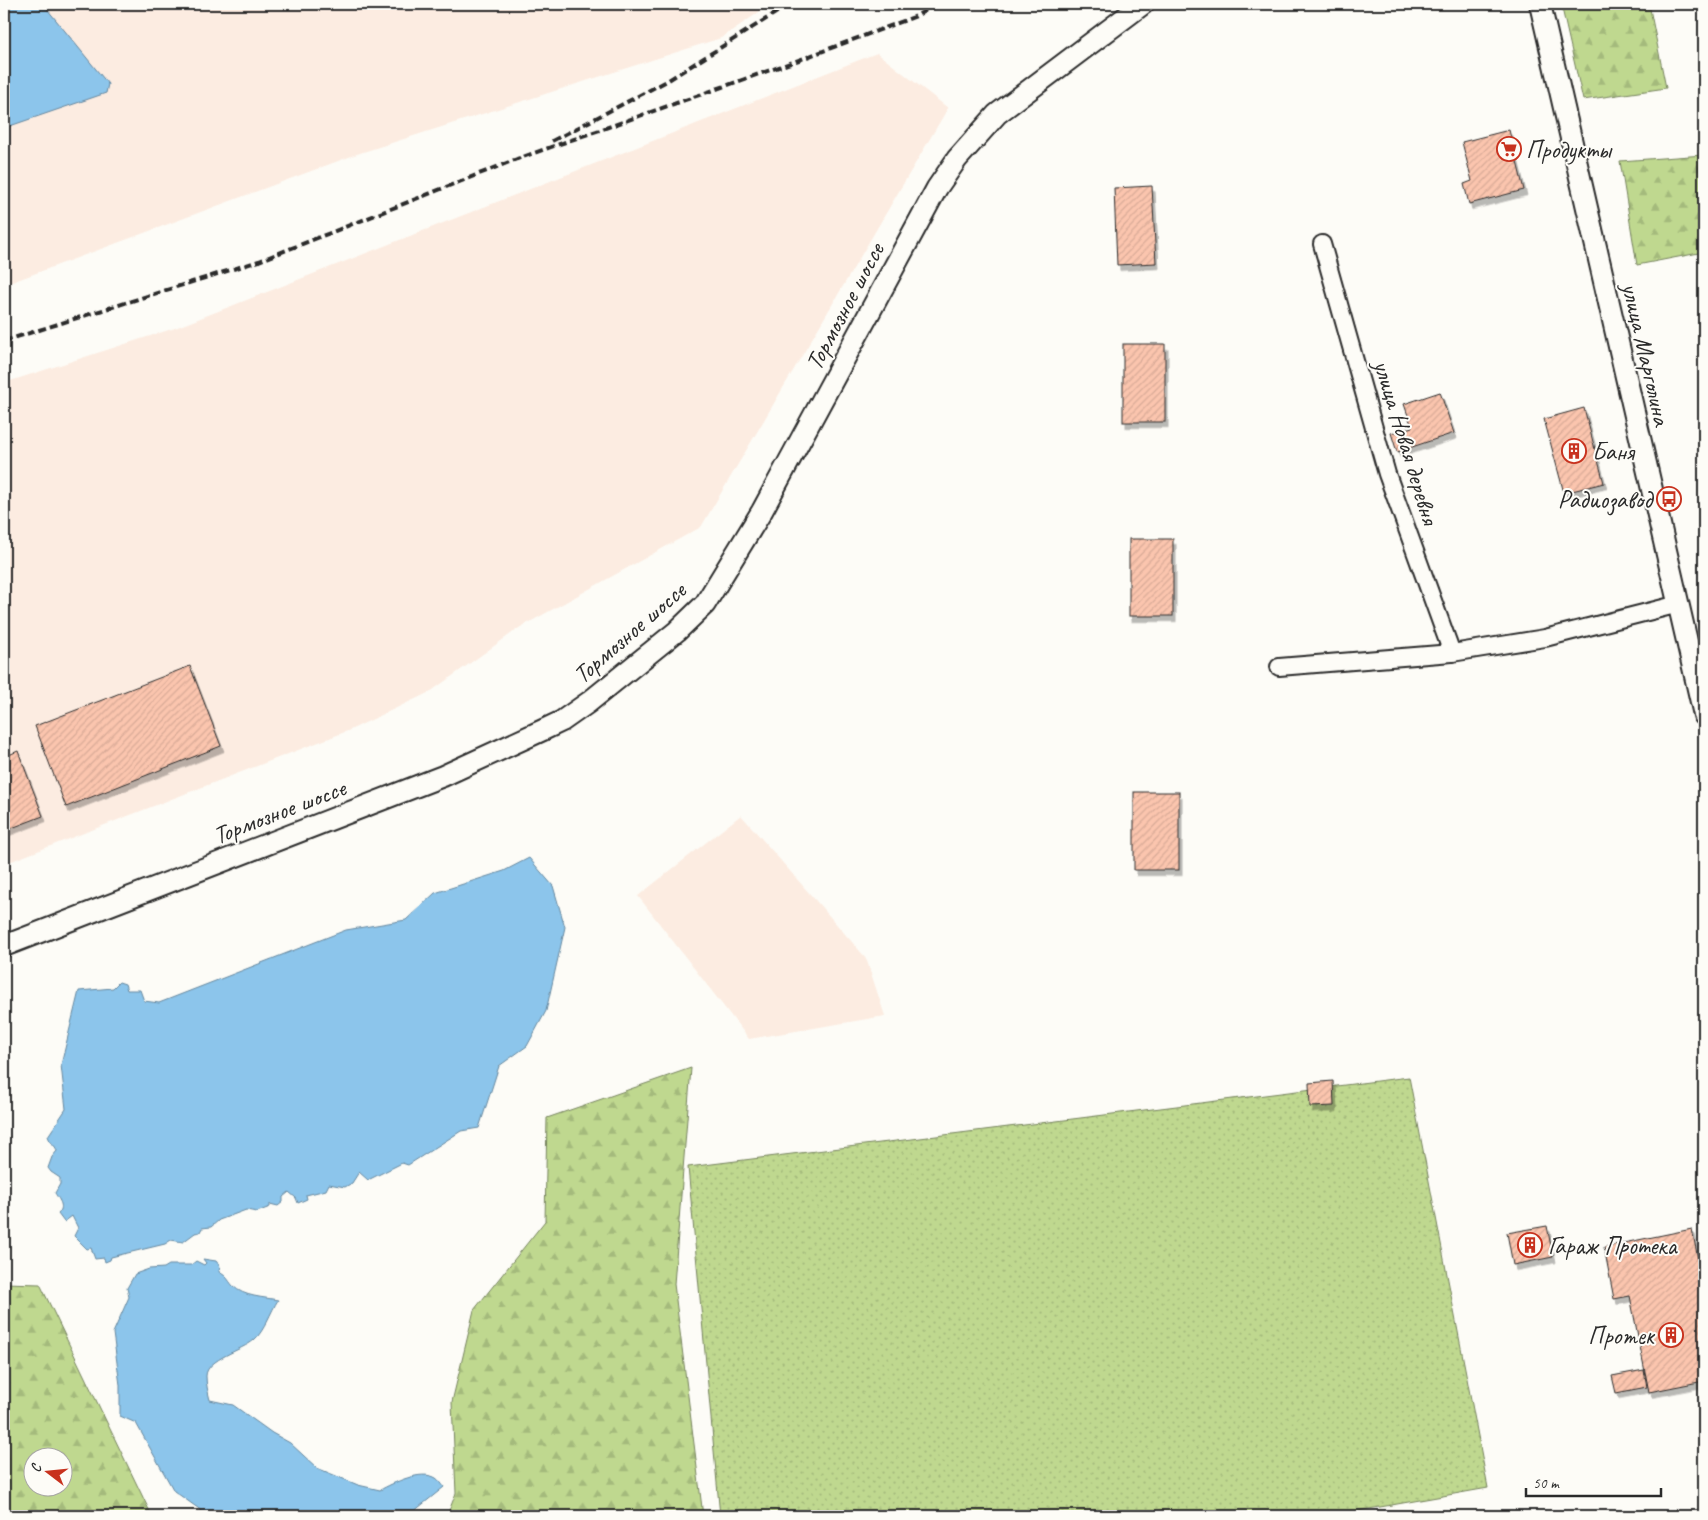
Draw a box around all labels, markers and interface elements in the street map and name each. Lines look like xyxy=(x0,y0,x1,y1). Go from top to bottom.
place label: Продукты xyxy=(1526,134,1613,166)
supermarket icon: Продукты xyxy=(1496,136,1522,162)
street label: Тормозное шоссе xyxy=(798,236,893,375)
street label: улица Марголина xyxy=(1614,278,1678,431)
street label: улица Новая деревня xyxy=(1365,354,1447,531)
place label: Баня xyxy=(1592,436,1636,468)
building icon: Баня xyxy=(1561,438,1587,464)
place label: Радиозавод xyxy=(1558,484,1654,516)
bus stop icon: Радиозавод xyxy=(1656,486,1682,512)
street label: Тормозное шоссе xyxy=(567,574,694,691)
street label: Тормозное шоссе xyxy=(209,771,352,852)
place label: Гараж Протека xyxy=(1548,1230,1678,1262)
building icon: Гараж Протека xyxy=(1517,1232,1543,1258)
place label: Протек xyxy=(1588,1320,1656,1352)
building icon: Протек xyxy=(1658,1322,1684,1348)
north arrow xyxy=(22,1448,72,1498)
text: С xyxy=(27,1461,46,1474)
scale bar xyxy=(1526,1465,1660,1497)
text: 50 m xyxy=(1533,1474,1560,1493)

